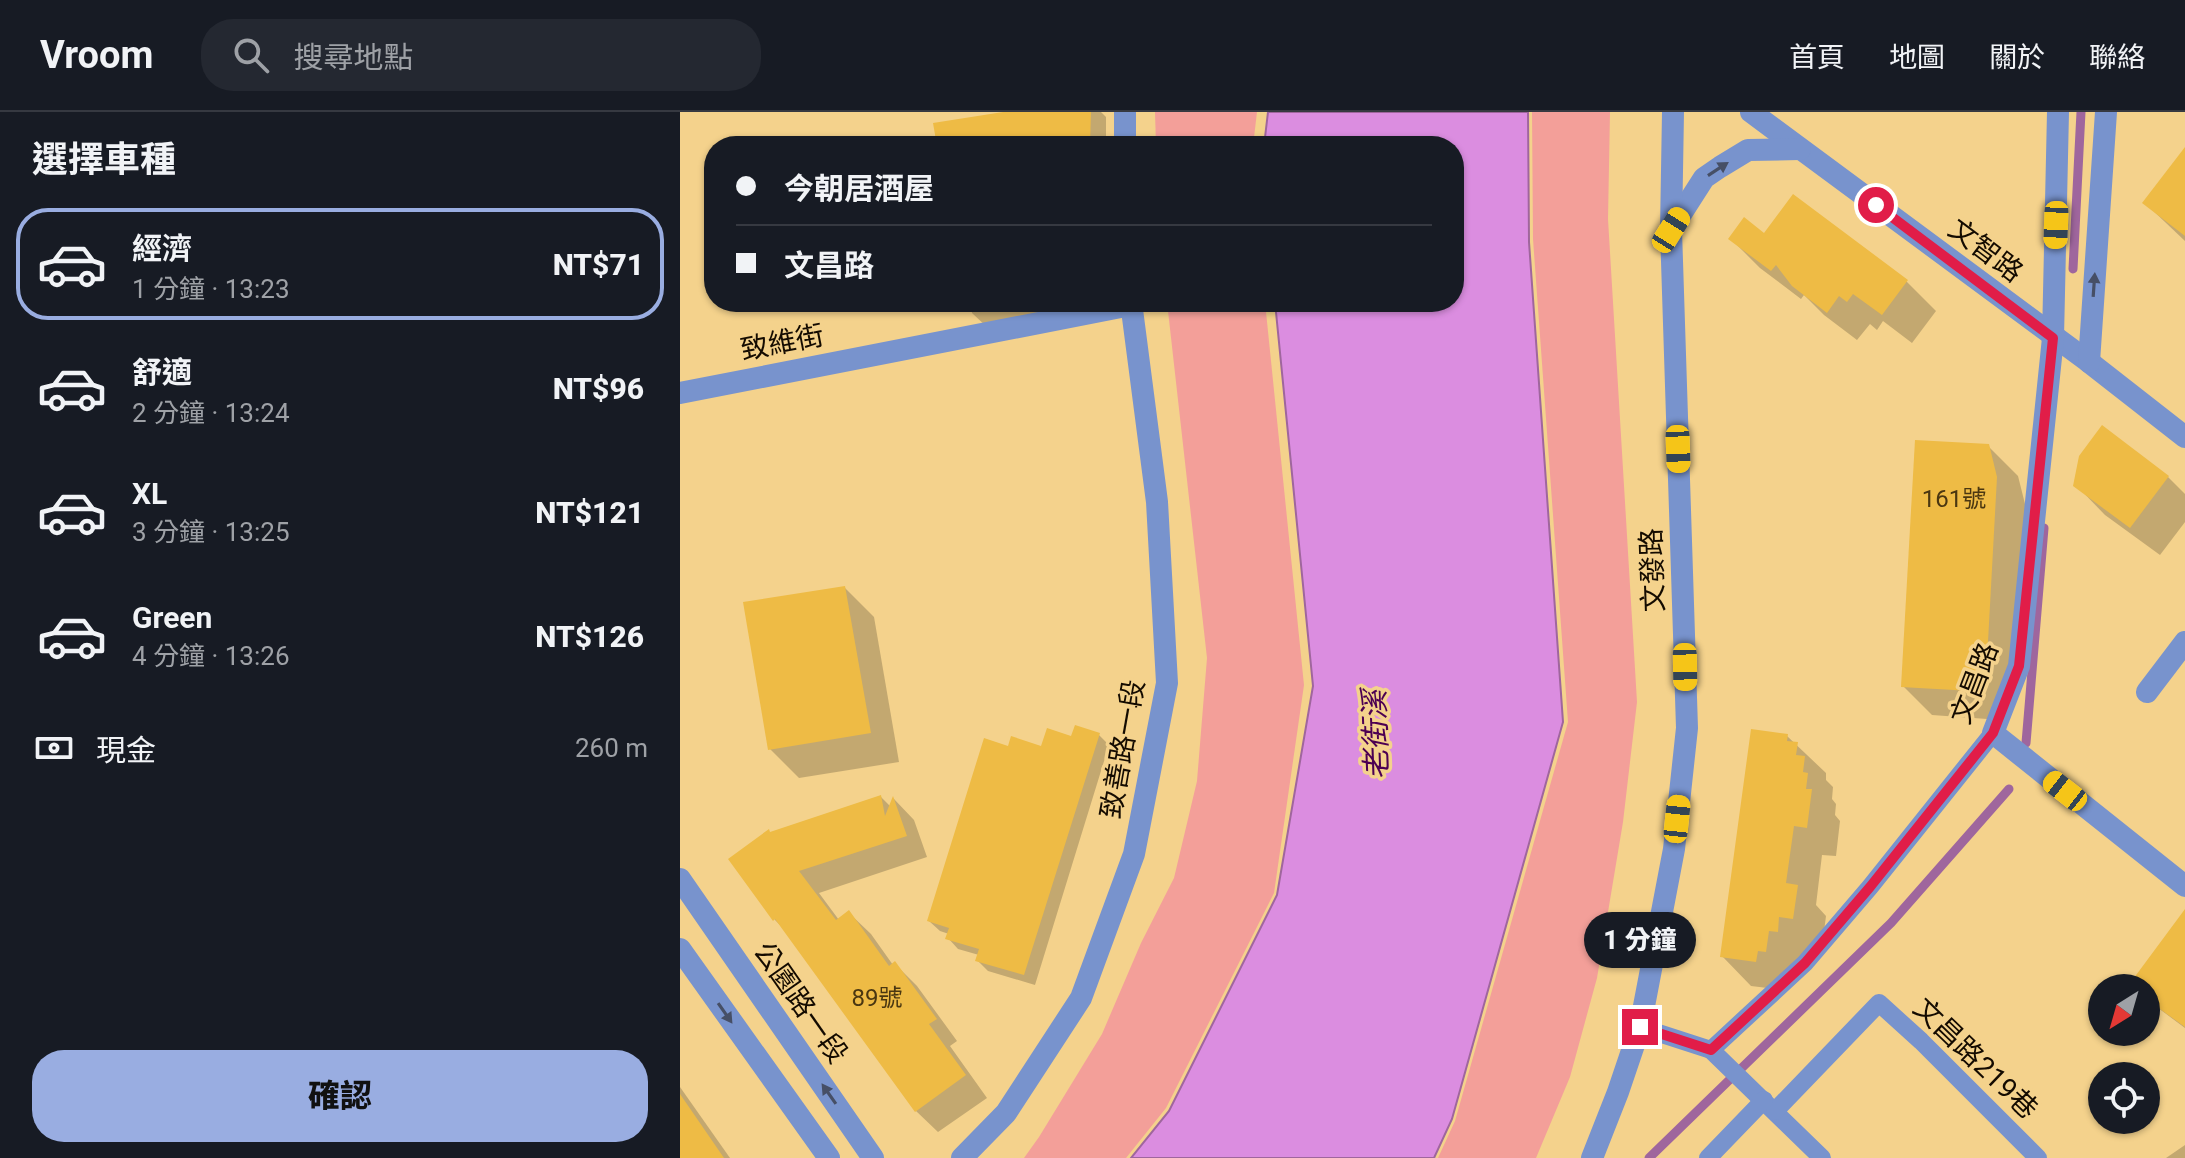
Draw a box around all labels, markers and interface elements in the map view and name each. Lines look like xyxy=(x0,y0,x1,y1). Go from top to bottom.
search box xyxy=(201,19,761,91)
text: Vroom xyxy=(40,33,153,77)
icon: search xyxy=(229,33,273,77)
text: 搜尋地點 xyxy=(293,40,413,75)
text: 首頁 xyxy=(1789,41,1845,74)
text: 地圖 xyxy=(1889,41,1945,74)
text: 關於 xyxy=(1989,41,2045,74)
text: 聯絡 xyxy=(2089,41,2145,74)
text: 選擇車種 xyxy=(32,139,176,181)
one-way arrow xyxy=(1707,162,1729,176)
text: 今朝居酒屋 xyxy=(784,171,934,206)
route start xyxy=(1858,187,1894,223)
car xyxy=(2043,201,2069,249)
car xyxy=(1648,203,1694,257)
street label: 文智路 xyxy=(1942,212,2029,289)
icon: car xyxy=(36,228,108,300)
text: 經濟 xyxy=(132,231,192,266)
text: NT$71 xyxy=(553,247,644,282)
text: 文昌路 xyxy=(784,248,874,283)
one-way arrow xyxy=(2088,272,2101,297)
text: 1 分鐘 · 13:23 xyxy=(132,274,290,304)
street label: 致維街 xyxy=(738,318,826,367)
icon: car xyxy=(36,352,108,424)
text: 舒適 xyxy=(132,355,192,390)
text: NT$96 xyxy=(553,371,644,406)
text: 2 分鐘 · 13:24 xyxy=(132,398,290,428)
car xyxy=(1665,425,1691,473)
icon: car xyxy=(36,476,108,548)
text: XL xyxy=(132,476,167,511)
house number: 161號 xyxy=(1922,485,1986,513)
text: NT$121 xyxy=(535,495,644,530)
text: 3 分鐘 · 13:25 xyxy=(132,517,290,547)
street label: 文發路 xyxy=(1635,527,1670,613)
icon: car xyxy=(36,600,108,672)
text: Green xyxy=(132,600,212,635)
text: NT$126 xyxy=(535,619,644,654)
street label: 文昌路 xyxy=(1944,638,2005,728)
text: 4 分鐘 · 13:26 xyxy=(132,641,290,671)
car xyxy=(1673,643,1697,691)
street label: 致善路一段 xyxy=(1094,677,1151,821)
water label: 老街溪 xyxy=(1356,685,1395,781)
icon: cash xyxy=(32,726,76,770)
text: 現金 xyxy=(96,733,156,768)
text: 260 m xyxy=(575,733,648,763)
car xyxy=(2039,767,2091,815)
car xyxy=(1663,794,1691,844)
callout: 1 分鐘 xyxy=(1584,911,1696,967)
text: 1 分鐘 xyxy=(1603,925,1677,955)
street label: 公園路一段 xyxy=(747,935,854,1069)
north arrow xyxy=(2088,974,2160,1046)
map controls xyxy=(2088,974,2160,1134)
house number: 89號 xyxy=(852,984,902,1012)
street label: 文昌路219巷 xyxy=(1907,991,2044,1126)
one-way arrow xyxy=(717,1002,732,1023)
route end xyxy=(1622,1009,1658,1045)
button: 確認 xyxy=(32,1050,648,1142)
button: locate xyxy=(2088,1062,2160,1134)
one-way arrow xyxy=(822,1084,837,1105)

